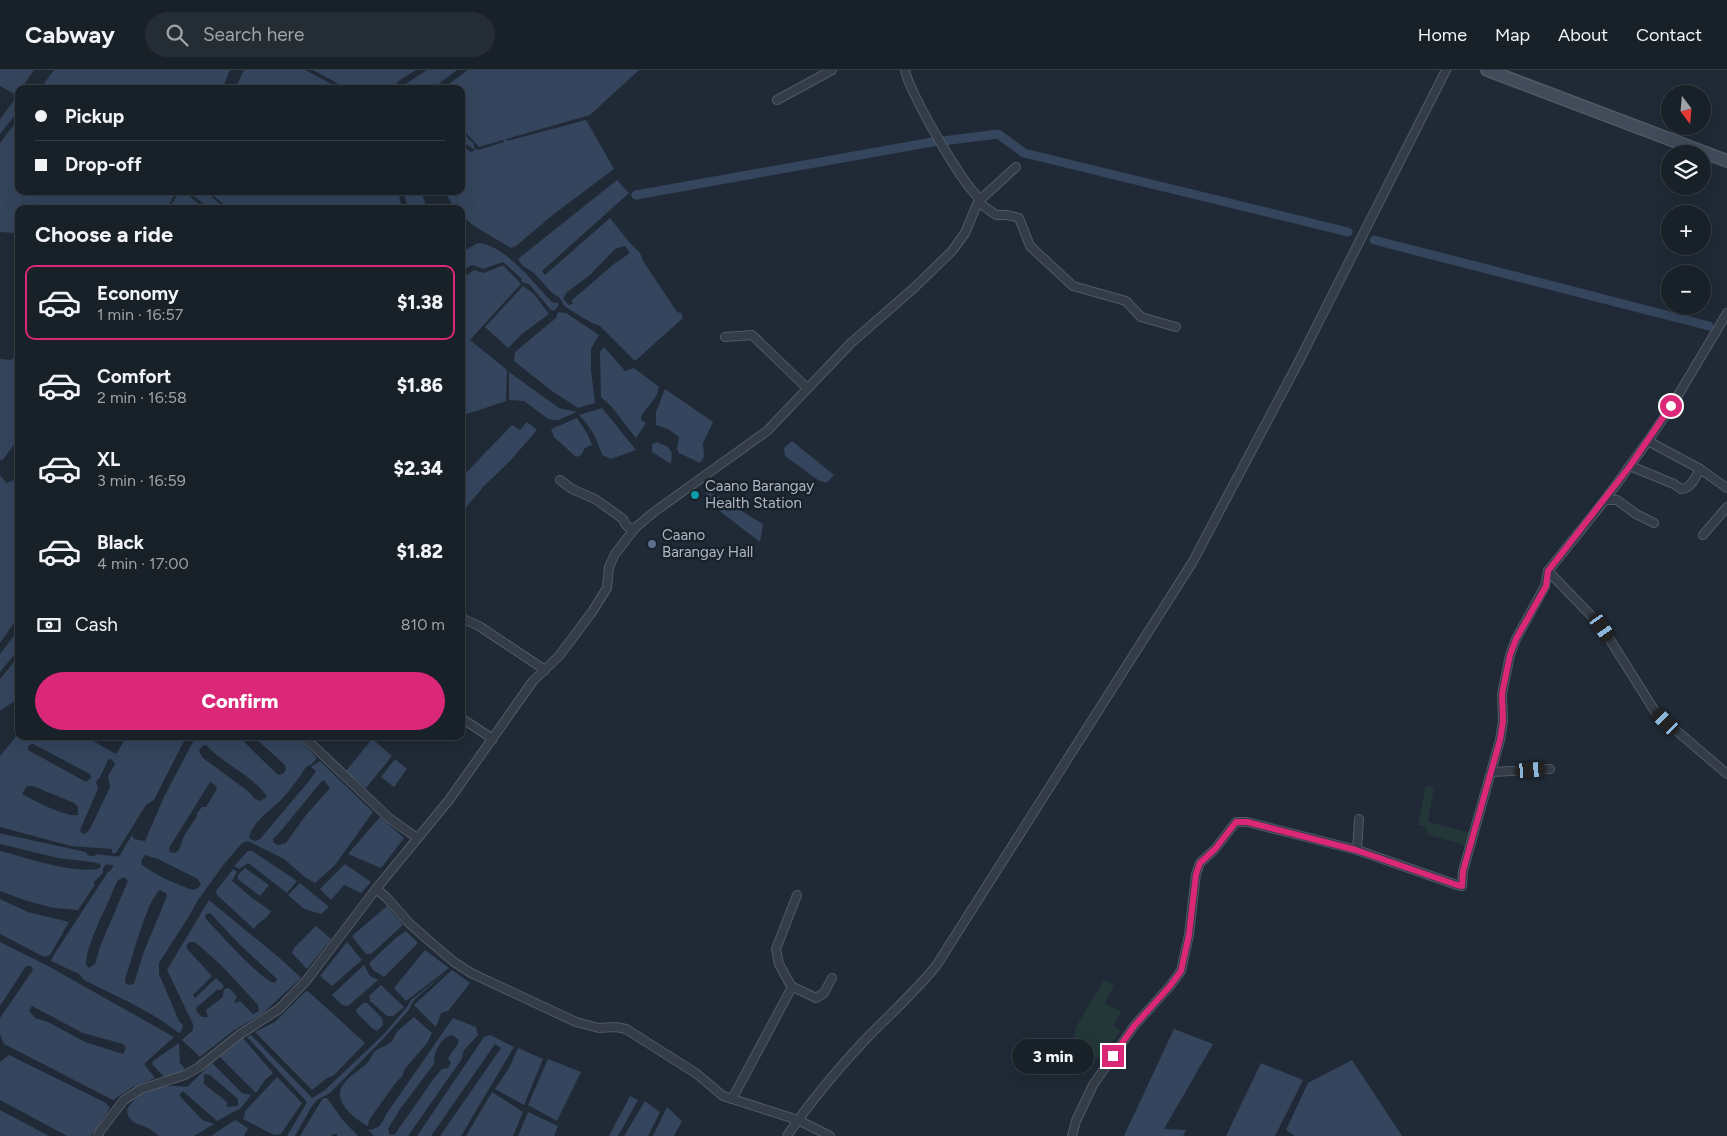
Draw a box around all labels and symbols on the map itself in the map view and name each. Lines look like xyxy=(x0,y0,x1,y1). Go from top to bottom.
north arrow xyxy=(1661,85,1711,135)
route start xyxy=(1660,395,1682,417)
place label: Caano Barangay Health Station xyxy=(705,477,814,512)
marker: Caano Barangay Health Station xyxy=(689,489,701,501)
place label: Caano Barangay Hall xyxy=(662,526,753,561)
marker: Caano Barangay Hall xyxy=(646,538,658,550)
car xyxy=(1587,610,1616,644)
car xyxy=(1650,706,1681,738)
car xyxy=(1515,761,1546,779)
callout: 3 min xyxy=(1013,1038,1096,1074)
route end xyxy=(1102,1045,1124,1067)

